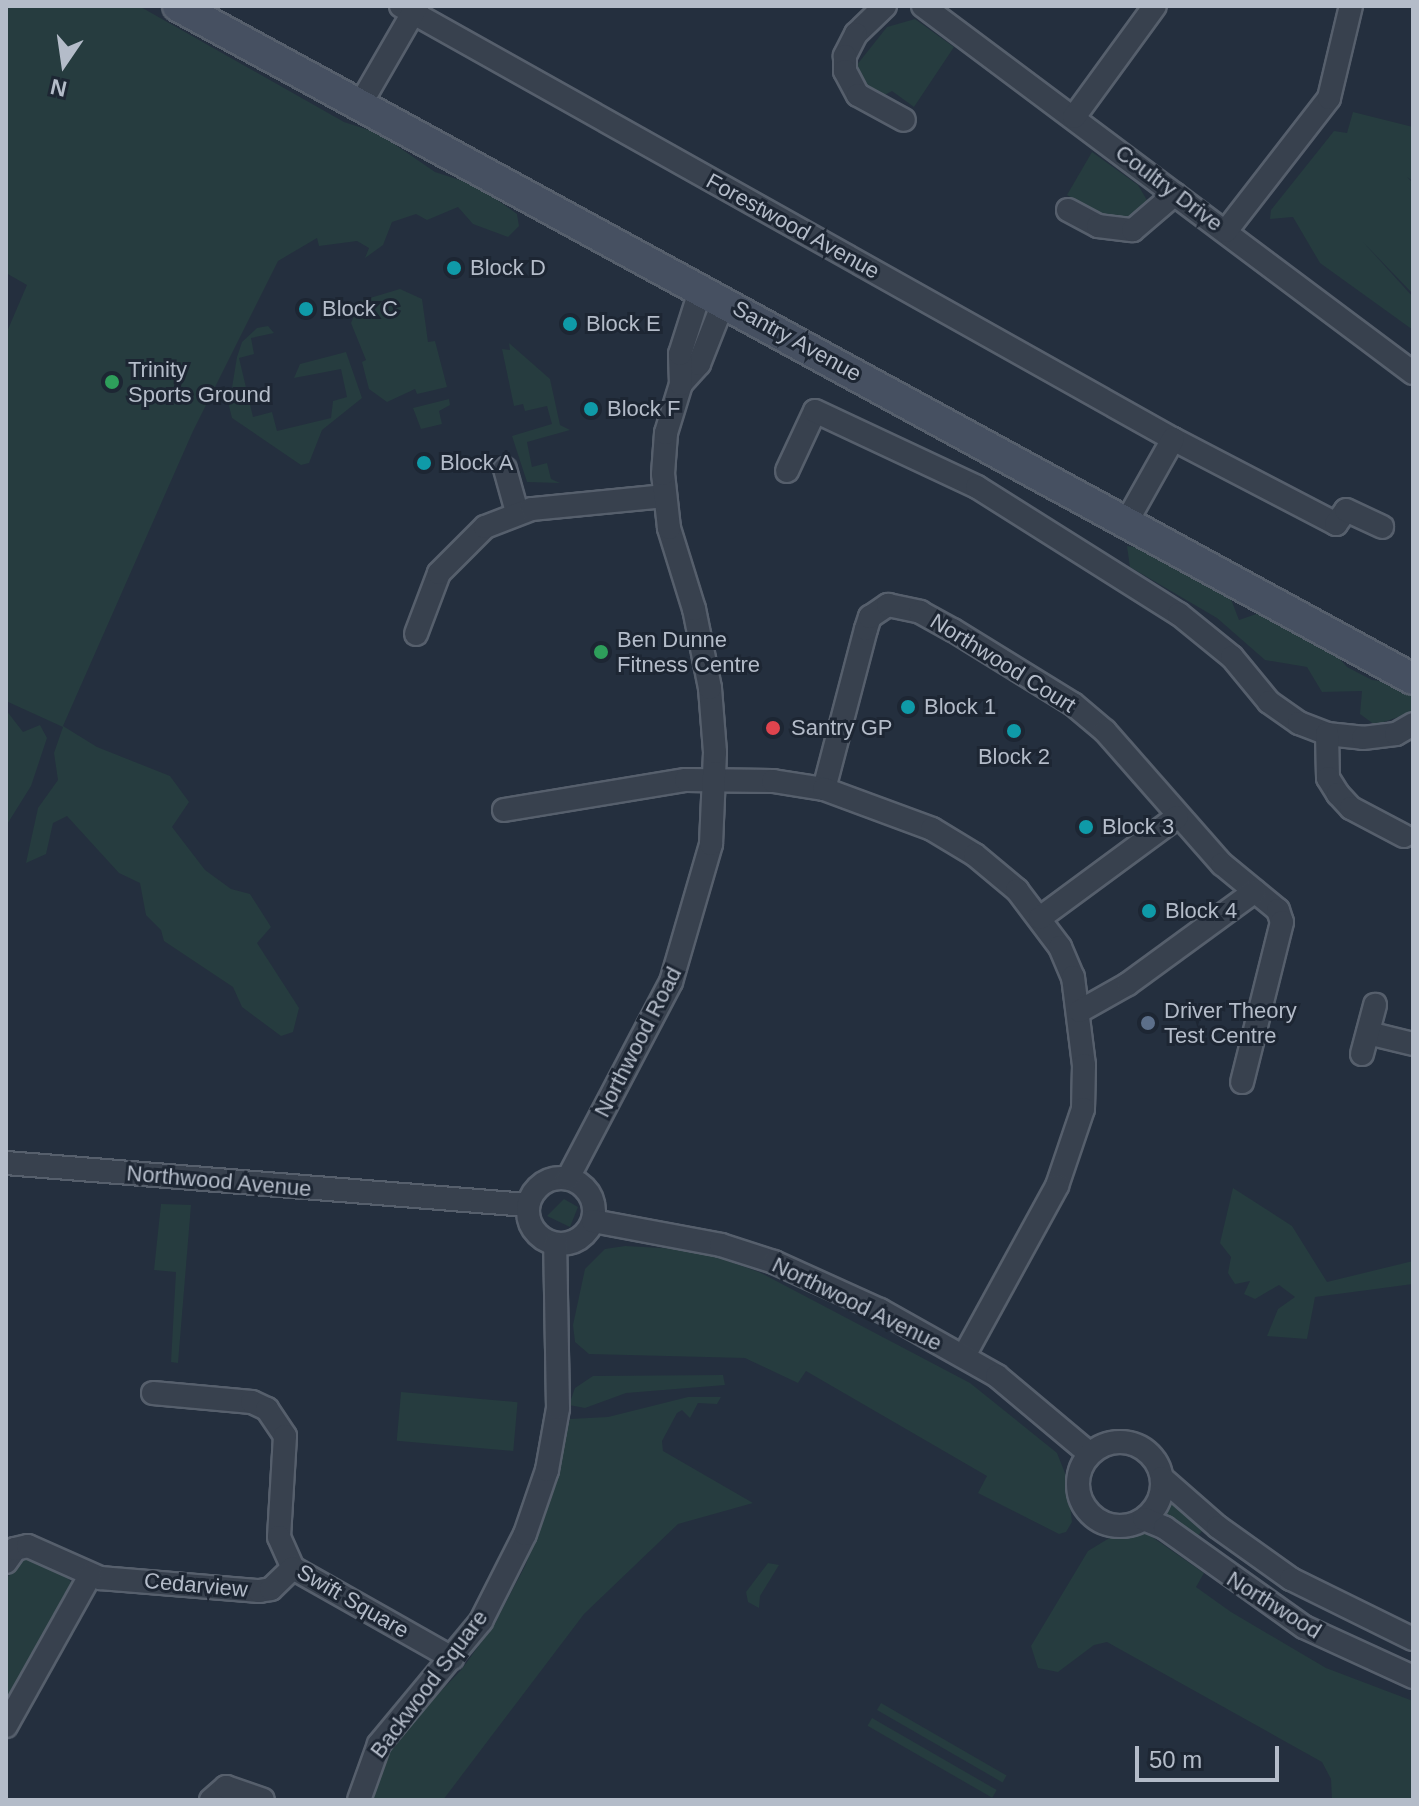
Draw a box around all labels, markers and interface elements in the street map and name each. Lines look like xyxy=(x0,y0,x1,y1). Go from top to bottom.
north arrow xyxy=(24,24,104,104)
text: N xyxy=(48,74,69,102)
street label: Coultry Drive xyxy=(1110,139,1228,237)
street label: Forestwood Avenue xyxy=(701,167,885,285)
place label: Block D xyxy=(470,255,546,281)
marker: Block D xyxy=(445,259,463,277)
street label: Santry Avenue xyxy=(728,295,866,387)
place label: Block C xyxy=(322,296,398,322)
marker: Block C xyxy=(297,300,315,318)
place label: Block E xyxy=(586,311,661,337)
marker: Block E xyxy=(561,315,579,333)
place label: Trinity Sports Ground xyxy=(128,356,271,408)
marker: Trinity Sports Ground xyxy=(103,373,121,391)
place label: Block F xyxy=(607,396,680,422)
marker: Block F xyxy=(582,400,600,418)
place label: Block A xyxy=(440,450,515,476)
marker: Block A xyxy=(415,454,433,472)
street label: Northwood Court xyxy=(925,608,1081,718)
place label: Ben Dunne Fitness Centre xyxy=(617,626,760,678)
marker: Ben Dunne Fitness Centre xyxy=(592,643,610,661)
place label: Block 1 xyxy=(924,694,996,720)
marker: Block 1 xyxy=(899,698,917,716)
place label: Santry GP xyxy=(791,715,892,741)
marker: Santry GP xyxy=(762,717,784,739)
marker: Block 2 xyxy=(1005,722,1023,740)
place label: Block 2 xyxy=(978,744,1050,770)
place label: Block 3 xyxy=(1102,814,1174,840)
marker: Block 3 xyxy=(1077,818,1095,836)
place label: Block 4 xyxy=(1165,898,1237,924)
marker: Block 4 xyxy=(1140,902,1158,920)
street label: Northwood Road xyxy=(589,962,687,1122)
place label: Driver Theory Test Centre xyxy=(1164,997,1297,1048)
marker: Driver Theory Test Centre xyxy=(1139,1014,1157,1032)
street label: Northwood Avenue xyxy=(125,1160,313,1202)
street label: Northwood Avenue xyxy=(767,1251,947,1357)
street label: Swift Square xyxy=(292,1558,414,1644)
street label: Northwood xyxy=(1222,1566,1326,1644)
street label: Cedarview xyxy=(143,1567,249,1603)
street label: Backwood Square xyxy=(365,1605,493,1763)
scale bar xyxy=(1139,1730,1283,1780)
text: 50 m xyxy=(1149,1746,1202,1773)

